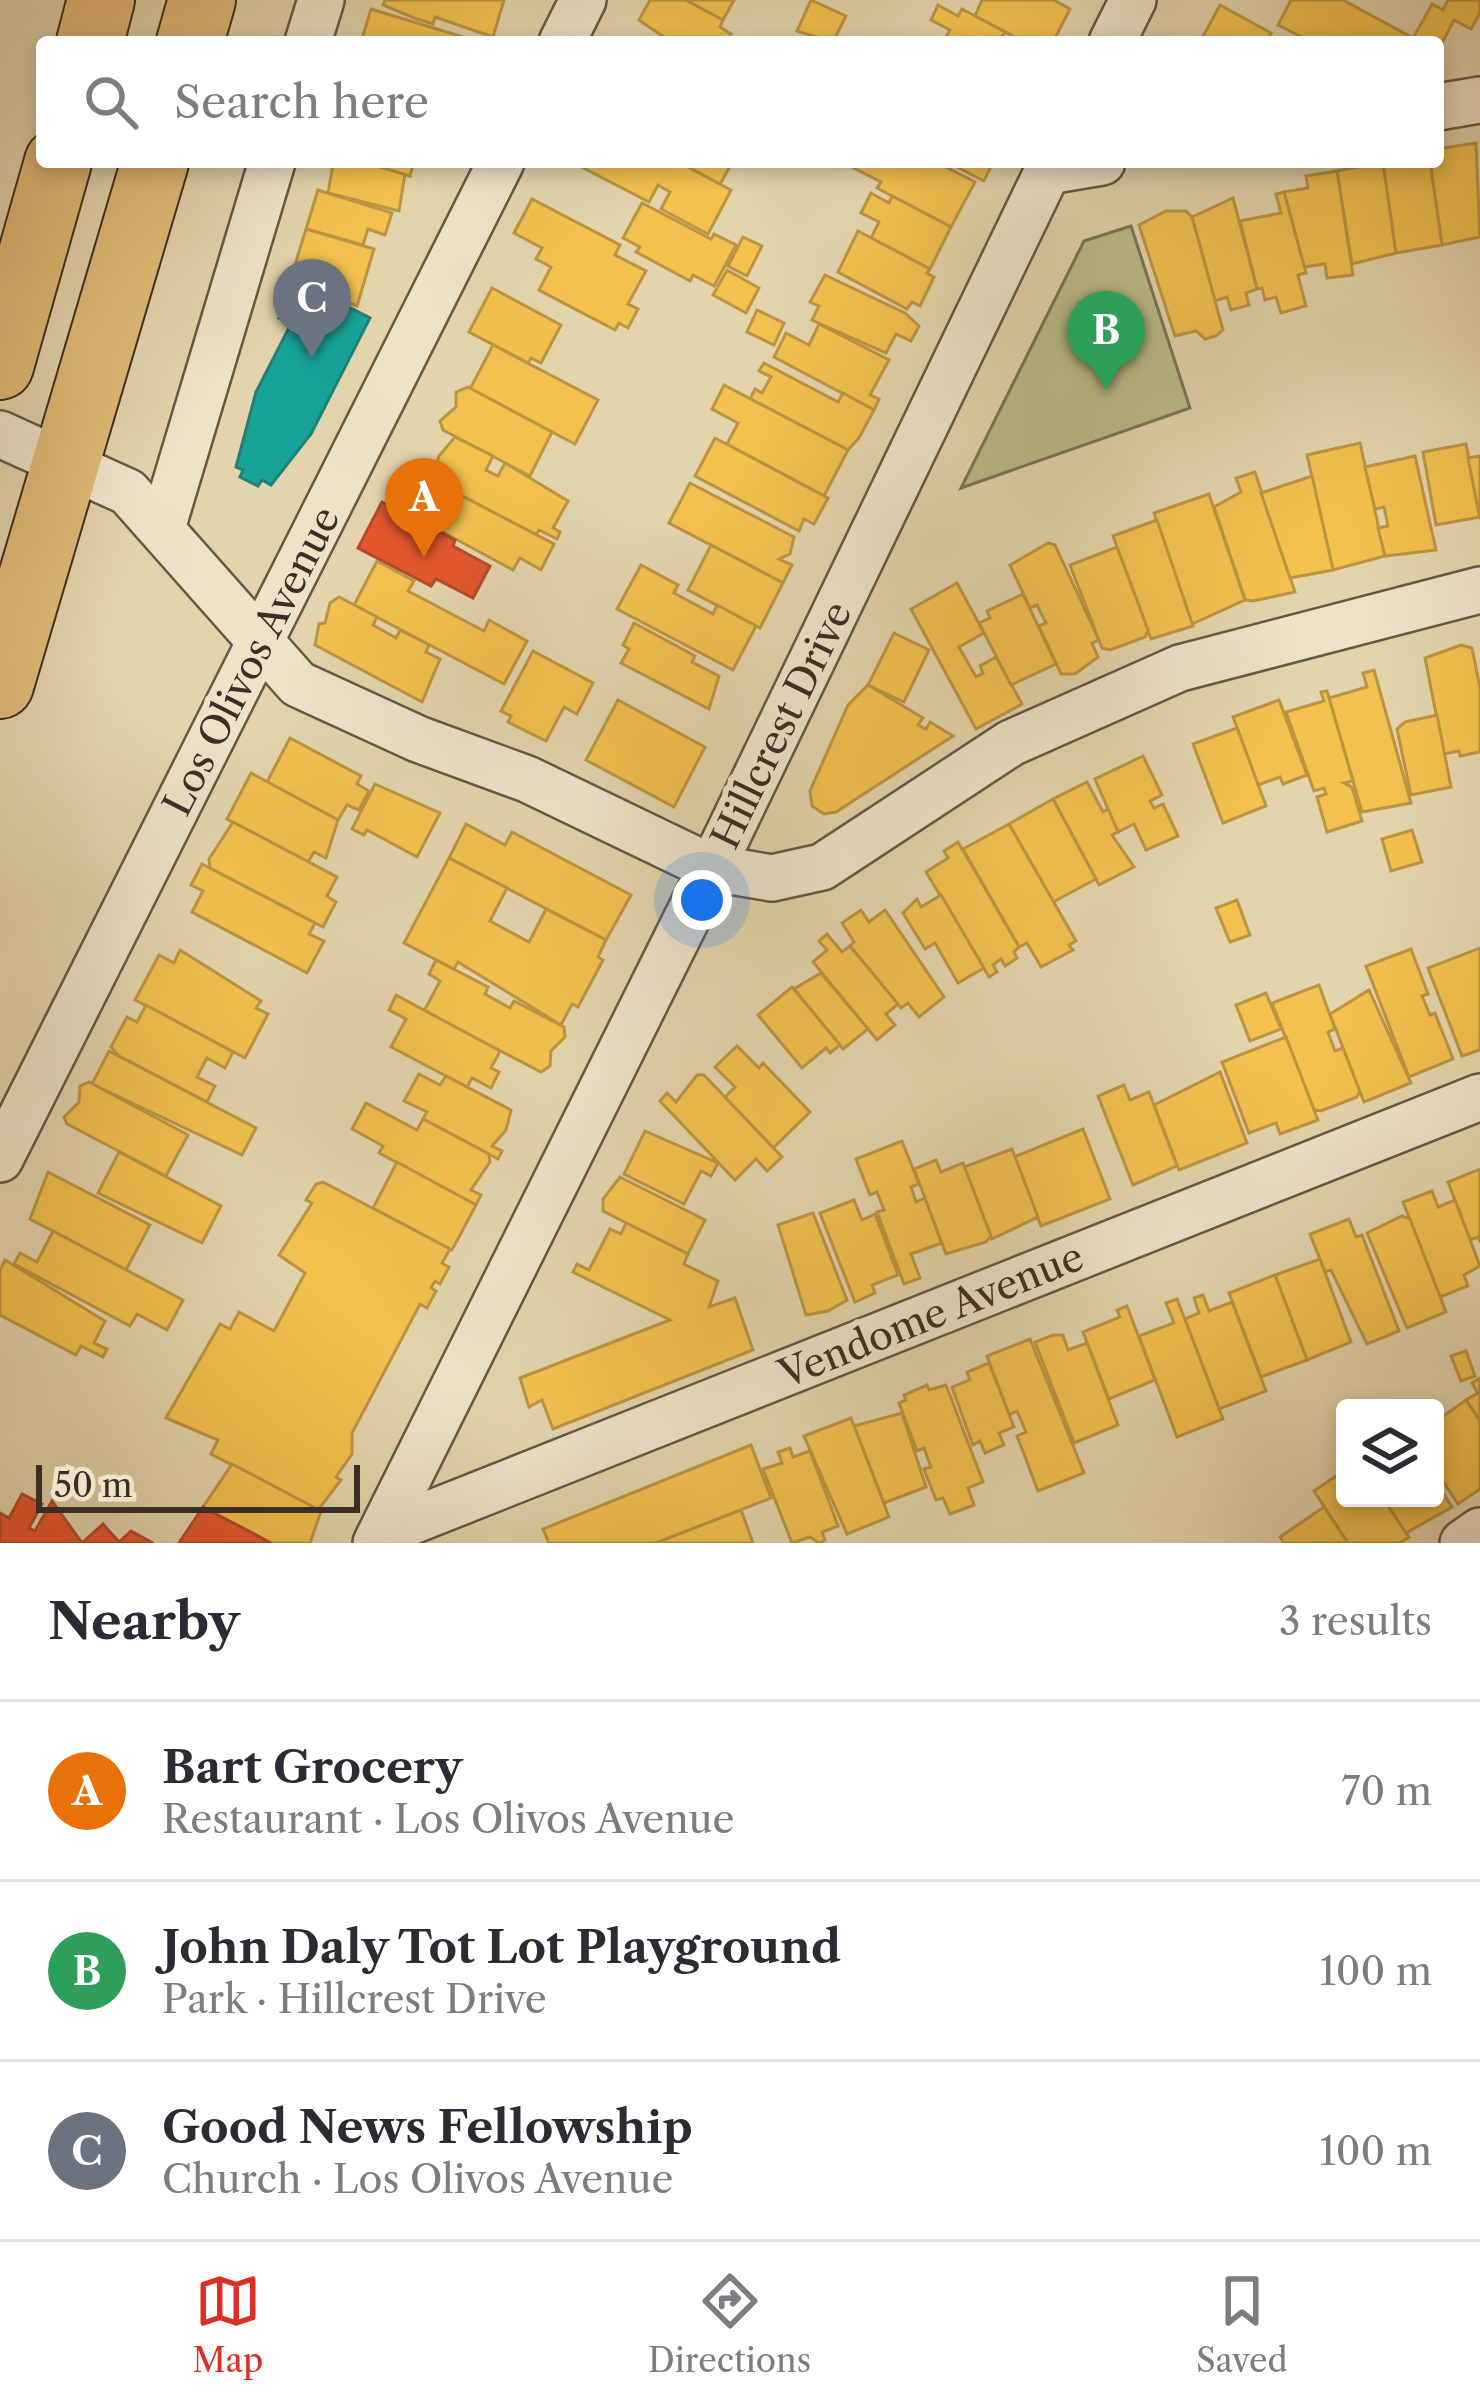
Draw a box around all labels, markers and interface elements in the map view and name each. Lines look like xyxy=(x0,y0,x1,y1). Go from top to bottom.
search box xyxy=(36,36,1444,168)
icon: search xyxy=(78,69,144,135)
text: Search here xyxy=(174,74,429,130)
pin: C xyxy=(273,259,351,358)
pin: B xyxy=(1067,291,1145,390)
pin: A xyxy=(385,458,463,557)
street label: Los Olivos Avenue xyxy=(152,498,350,824)
street label: Hillcrest Drive xyxy=(700,594,862,856)
your location xyxy=(672,870,732,930)
street label: Vendome Avenue xyxy=(771,1232,1090,1398)
map controls xyxy=(1336,1399,1444,1507)
button: layers xyxy=(1336,1399,1444,1507)
scale bar xyxy=(36,1459,360,1512)
text: 50 m xyxy=(54,1465,132,1506)
text: Nearby xyxy=(48,1590,240,1652)
text: 3 results xyxy=(1279,1597,1432,1645)
text: Bart Grocery xyxy=(162,1739,462,1795)
text: A xyxy=(72,1767,102,1815)
text: 70 m xyxy=(1341,1767,1432,1815)
text: Restaurant · Los Olivos Avenue xyxy=(162,1795,734,1843)
text: John Daly Tot Lot Playground xyxy=(162,1919,841,1975)
text: B xyxy=(73,1947,102,1995)
text: 100 m xyxy=(1319,1947,1432,1995)
text: Park · Hillcrest Drive xyxy=(162,1975,547,2023)
text: Good News Fellowship xyxy=(162,2099,693,2155)
text: C xyxy=(71,2127,103,2175)
text: 100 m xyxy=(1319,2127,1432,2175)
text: Church · Los Olivos Avenue xyxy=(162,2155,673,2203)
tab: Map xyxy=(192,2268,263,2381)
tab: Directions xyxy=(648,2268,811,2381)
tab: Saved xyxy=(1196,2268,1288,2381)

